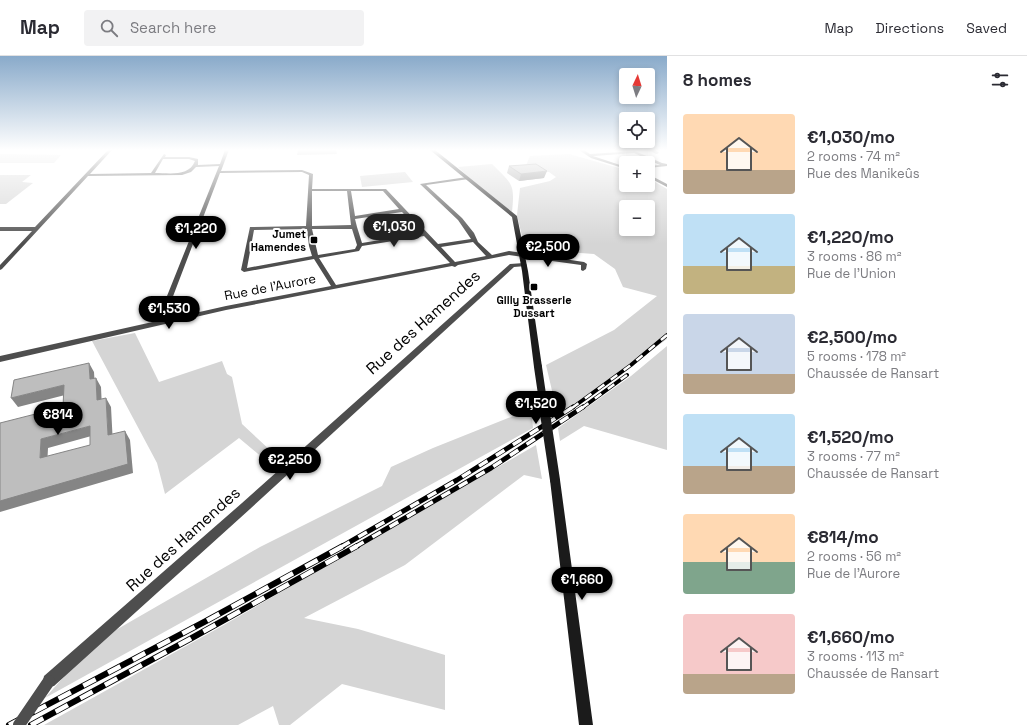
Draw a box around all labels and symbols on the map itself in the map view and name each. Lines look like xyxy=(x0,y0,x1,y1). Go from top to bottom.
north arrow xyxy=(619,68,655,104)
pin: €1,030 xyxy=(361,214,427,248)
pin: €1,220 xyxy=(163,216,229,250)
place label: Jumet Hamendes xyxy=(251,227,306,254)
pin: €2,500 xyxy=(515,234,581,268)
marker: Jumet Hamendes xyxy=(309,235,319,245)
street label: Rue des Hamendes xyxy=(361,265,485,379)
street label: Rue de l'Aurore xyxy=(223,270,317,304)
marker: Gilly Brasserie Dussart xyxy=(529,282,539,292)
place label: Gilly Brasserie Dussart xyxy=(497,293,571,320)
pin: €1,530 xyxy=(136,296,202,330)
pin: €1,520 xyxy=(503,391,569,425)
pin: €814 xyxy=(34,402,82,436)
pin: €2,250 xyxy=(257,447,323,481)
street label: Rue des Hamendes xyxy=(121,482,245,596)
pin: €1,660 xyxy=(549,567,615,601)

